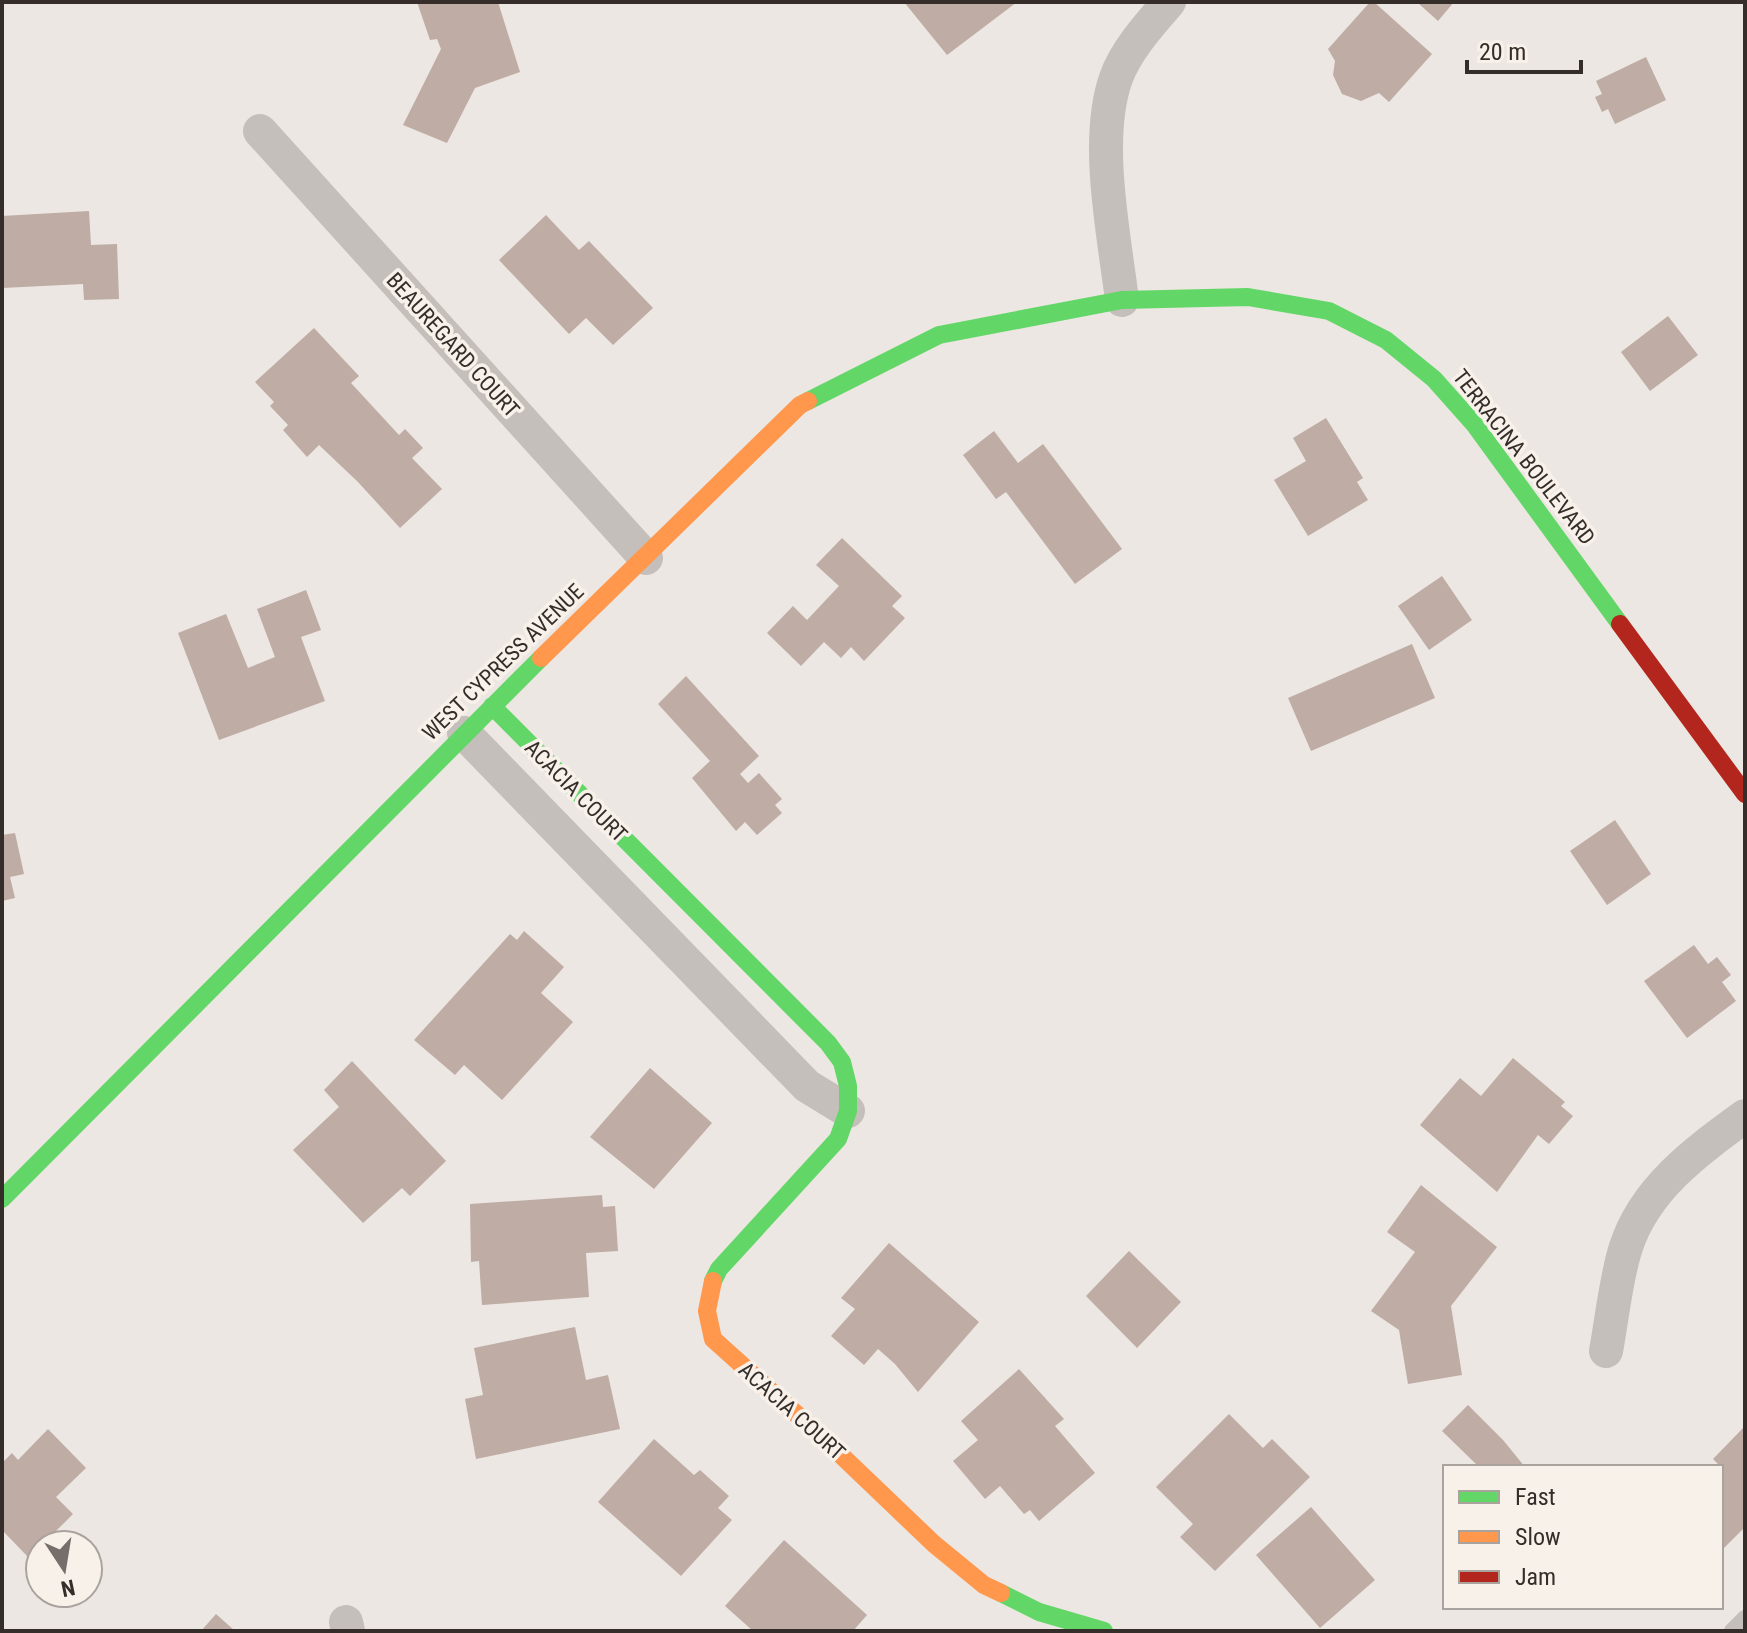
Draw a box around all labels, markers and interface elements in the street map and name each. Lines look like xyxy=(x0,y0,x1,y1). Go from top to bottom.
scale bar xyxy=(1467,24,1581,74)
text: 20 m xyxy=(1479,38,1526,66)
street label: BEAUREGARD COURT xyxy=(382,268,524,422)
street label: TERRACINA BOULEVARD xyxy=(1448,364,1600,550)
street label: WEST CYPRESS AVENUE xyxy=(417,579,589,745)
street label: ACACIA COURT xyxy=(520,735,632,847)
street label: ACACIA COURT xyxy=(734,1357,850,1465)
legend xyxy=(1443,1465,1723,1609)
text: Fast xyxy=(1515,1483,1556,1511)
text: Slow xyxy=(1515,1523,1561,1551)
north arrow xyxy=(24,1529,104,1609)
text: Jam xyxy=(1515,1563,1556,1591)
text: N xyxy=(59,1574,77,1602)

